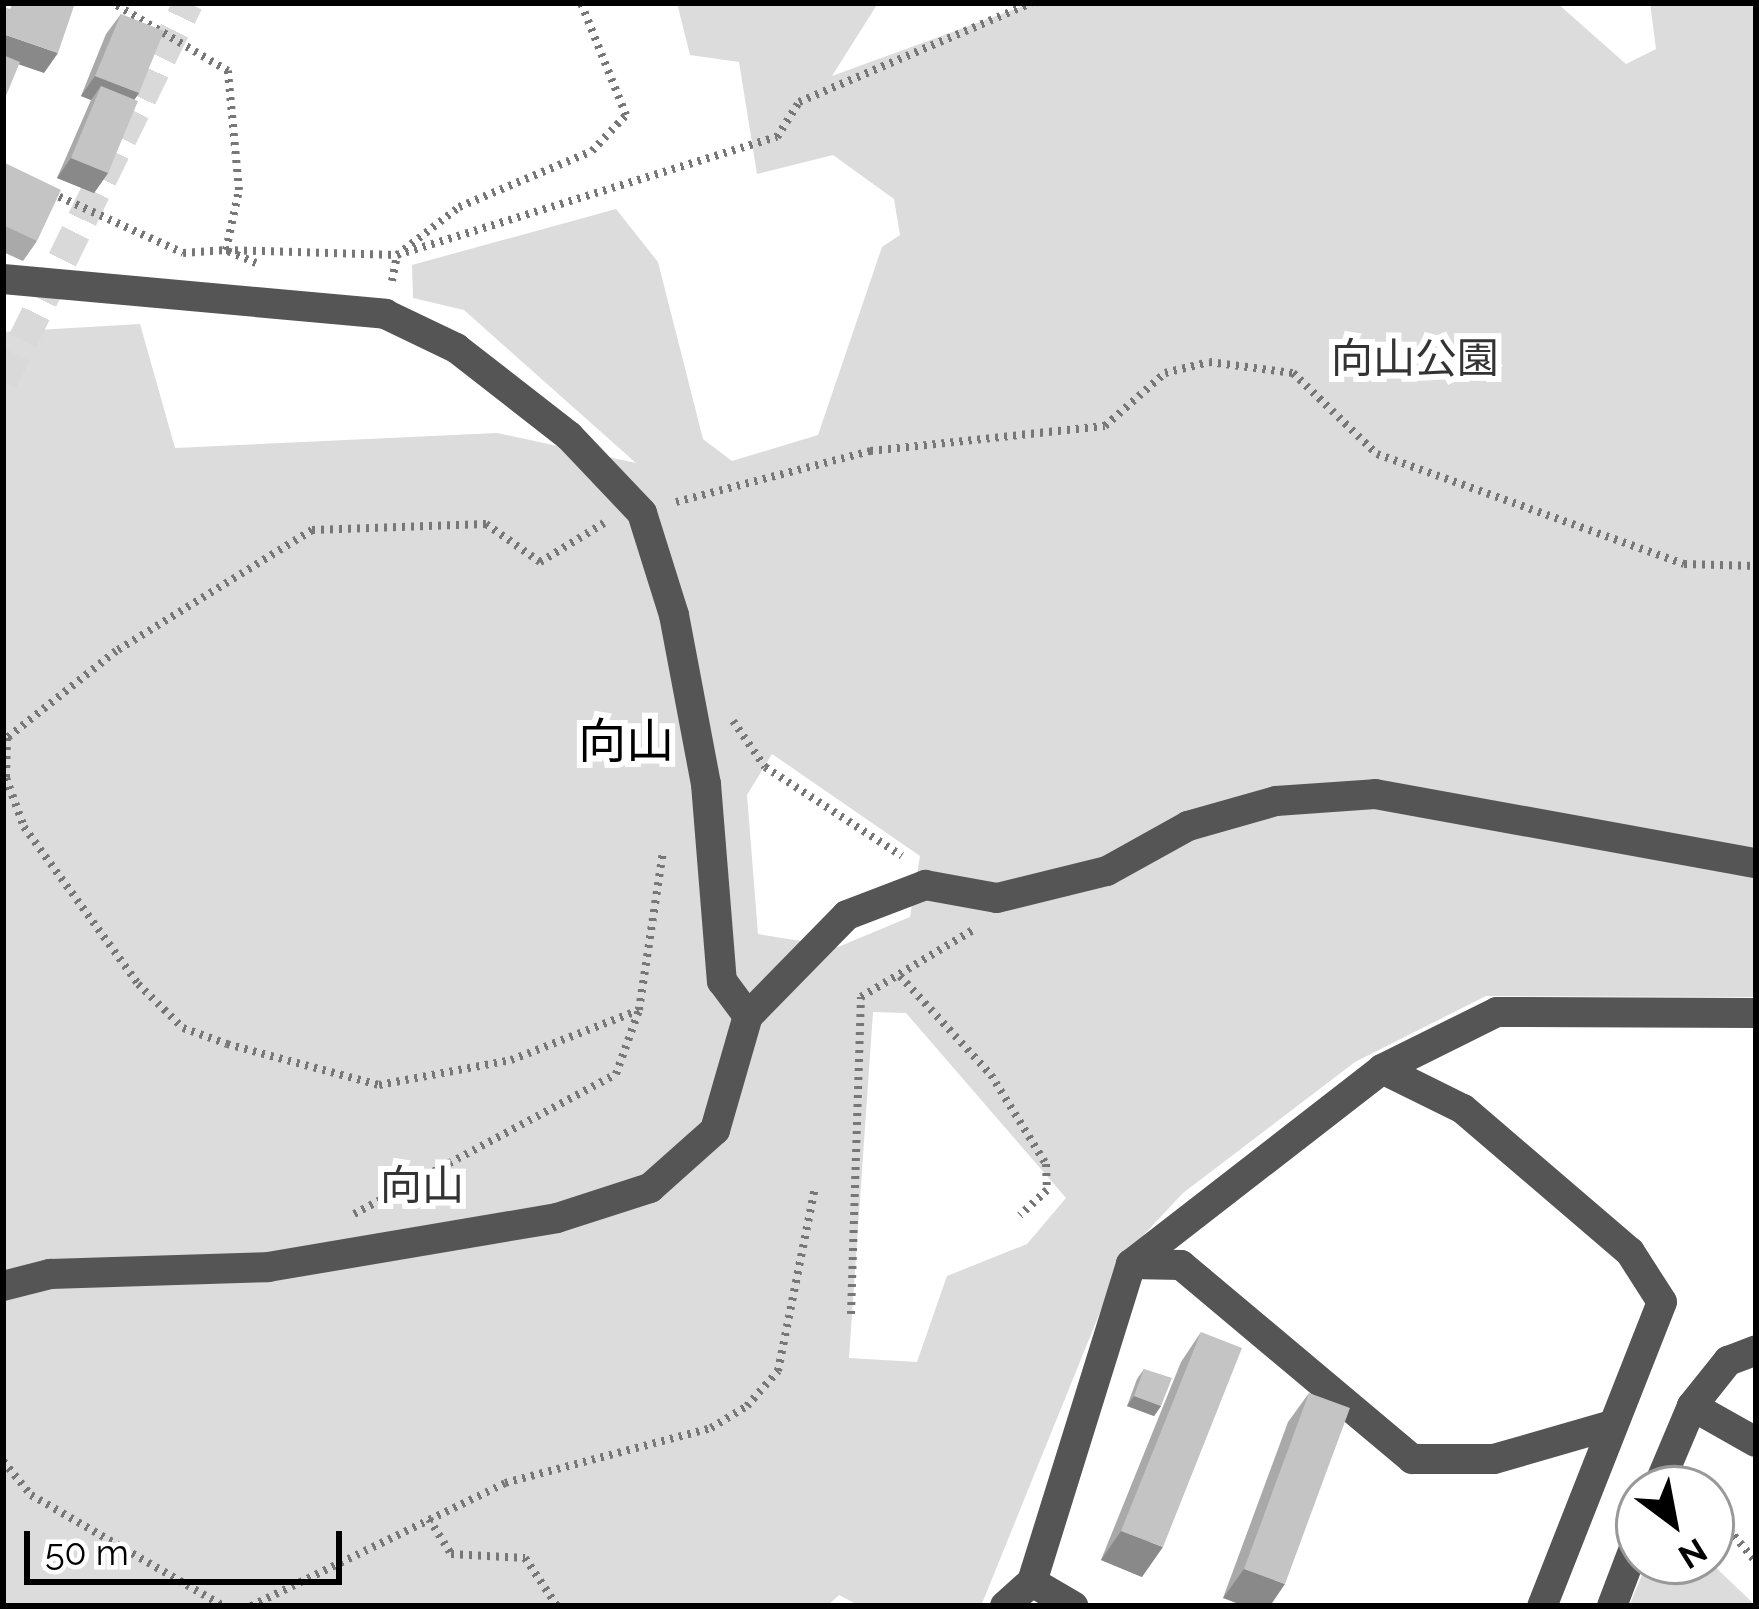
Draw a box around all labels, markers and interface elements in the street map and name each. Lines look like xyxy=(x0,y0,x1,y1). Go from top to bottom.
park label: 向山公園 xyxy=(1331,334,1499,384)
district label: 向山 xyxy=(578,713,674,771)
park label: 向山 xyxy=(380,1161,464,1211)
north arrow xyxy=(1615,1465,1735,1585)
scale bar xyxy=(30,1507,348,1581)
text: N xyxy=(1672,1530,1714,1577)
text: 50 m xyxy=(45,1531,129,1573)

